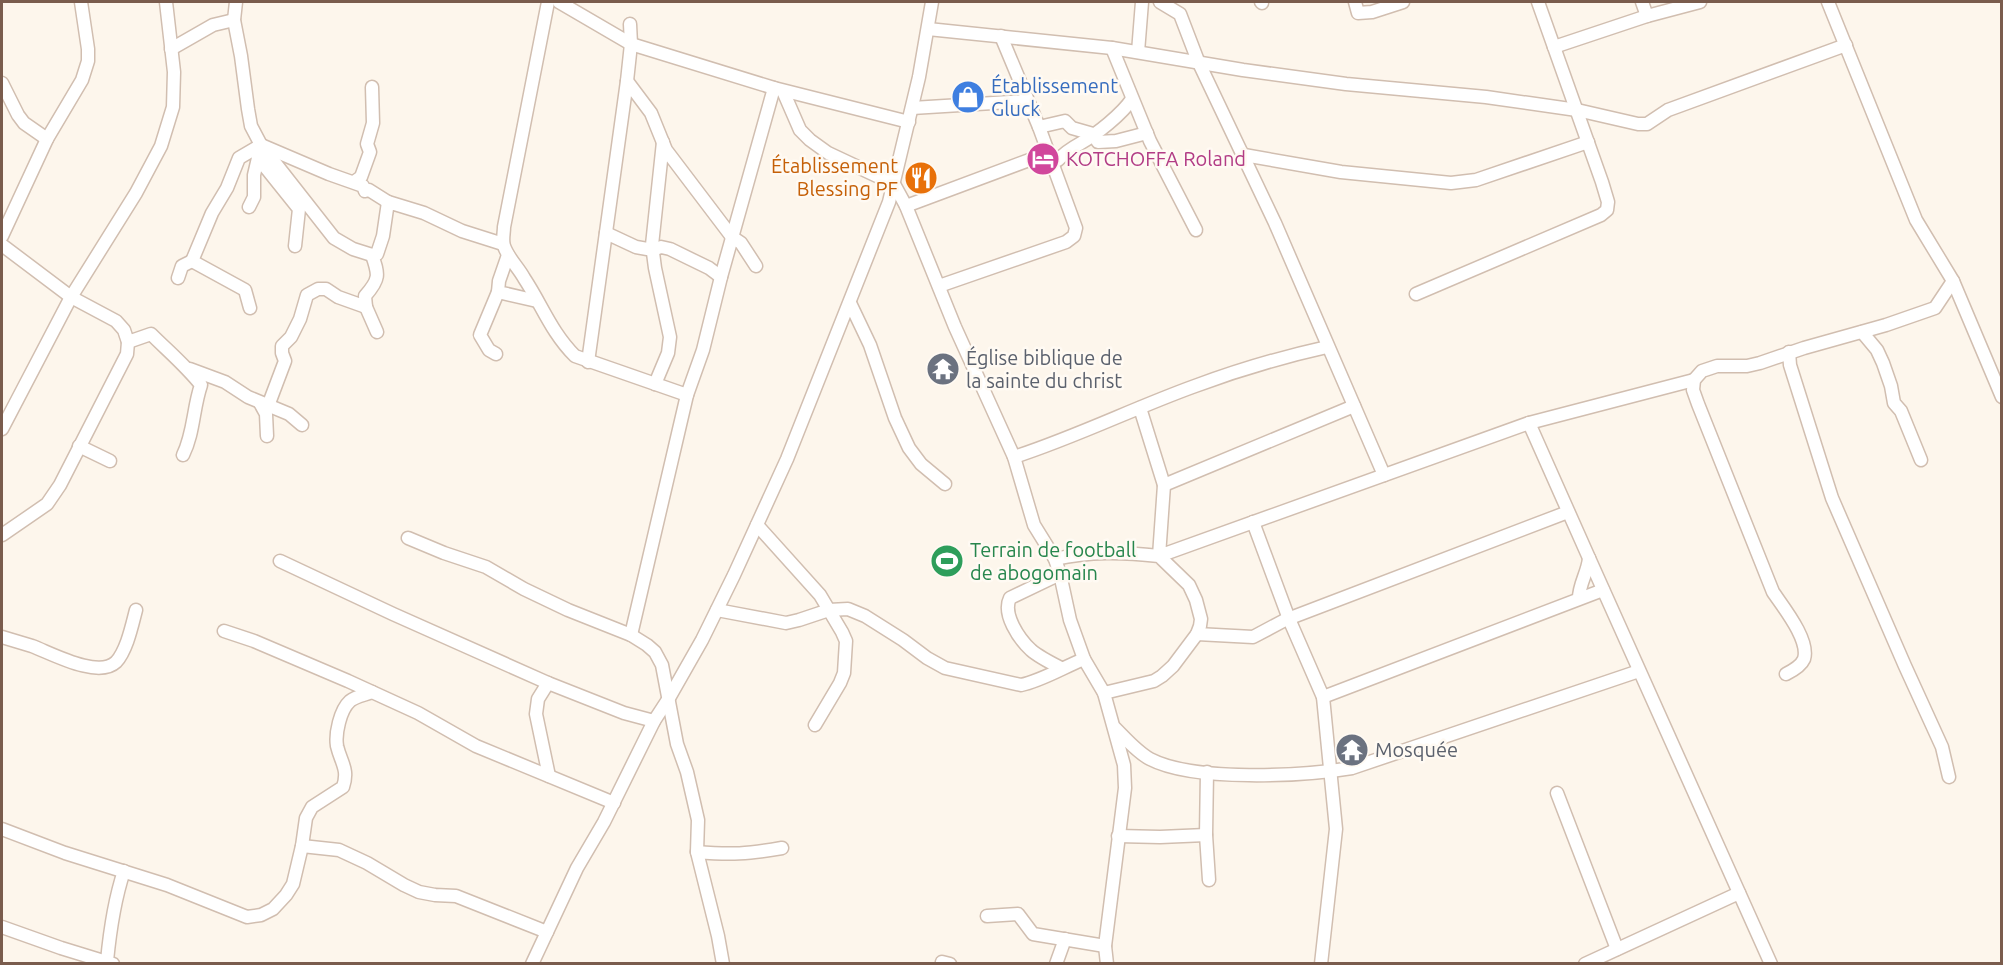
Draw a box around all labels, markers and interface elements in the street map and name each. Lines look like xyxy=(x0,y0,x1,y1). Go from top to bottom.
place label: Établissement Gluck xyxy=(991,74,1118,120)
shop icon: Établissement Gluck xyxy=(950,79,986,115)
hotel icon: KOTCHOFFA Roland xyxy=(1025,141,1061,177)
place label: KOTCHOFFA Roland xyxy=(1066,147,1246,170)
place label: Établissement Blessing PF xyxy=(771,154,898,200)
restaurant icon: Établissement Blessing PF xyxy=(903,160,939,196)
place label: Église biblique de la sainte du christ xyxy=(966,346,1123,392)
temple icon: Église biblique de la sainte du christ xyxy=(925,351,961,387)
place label: Terrain de football de abogomain xyxy=(970,538,1136,584)
sports icon: Terrain de football de abogomain xyxy=(929,543,965,579)
temple icon: Mosquée xyxy=(1334,732,1370,768)
place label: Mosquée xyxy=(1375,738,1458,761)

